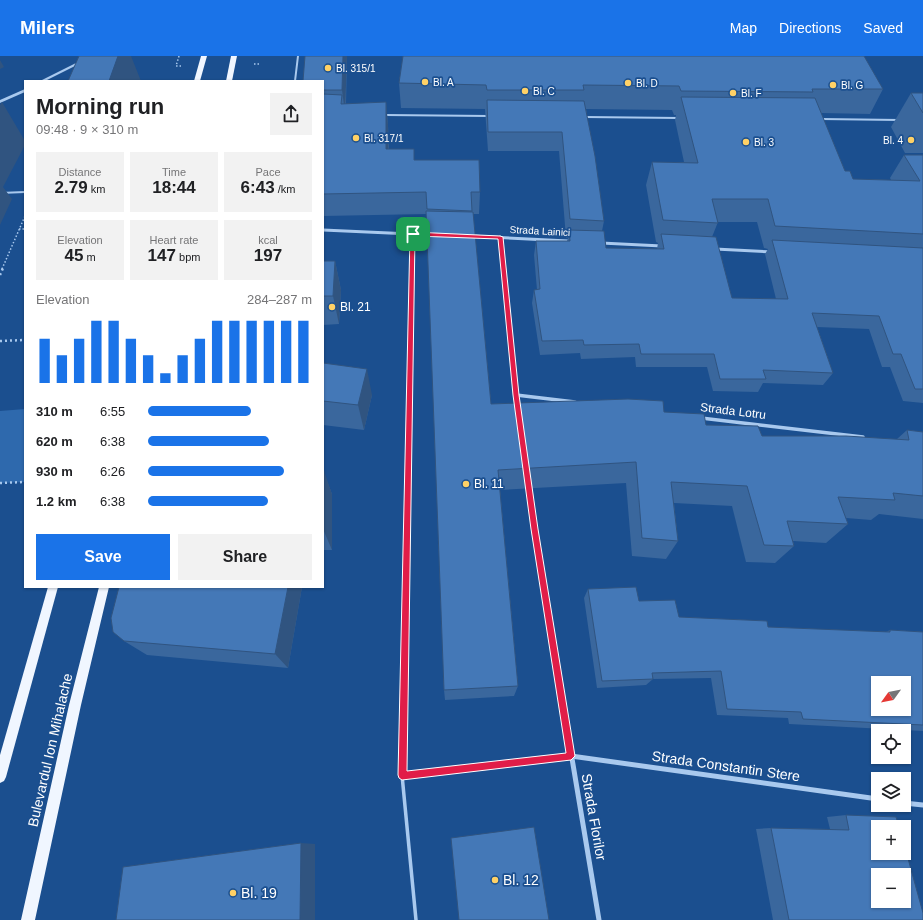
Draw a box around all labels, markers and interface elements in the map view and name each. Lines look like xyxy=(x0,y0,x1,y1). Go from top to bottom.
text: Milers xyxy=(20,17,75,38)
text: Map xyxy=(730,20,757,36)
text: Directions xyxy=(779,20,841,36)
text: Saved xyxy=(863,20,903,36)
marker: Bl. 315/1 xyxy=(323,63,333,73)
place label: Bl. 315/1 xyxy=(336,63,376,74)
marker: Bl. A xyxy=(420,77,430,87)
place label: Bl. A xyxy=(433,77,454,88)
marker: Bl. D xyxy=(623,78,633,88)
place label: Bl. D xyxy=(636,78,658,89)
marker: Bl. G xyxy=(828,80,838,90)
place label: Bl. G xyxy=(841,80,863,91)
marker: Bl. C xyxy=(520,86,530,96)
place label: Bl. C xyxy=(533,86,555,97)
marker: Bl. F xyxy=(728,88,738,98)
place label: Bl. F xyxy=(741,88,762,99)
button: share xyxy=(270,93,312,135)
text: Morning run xyxy=(36,94,164,119)
text: 09:48 · 9 × 310 m xyxy=(36,122,138,137)
marker: Bl. 317/1 xyxy=(351,133,361,143)
place label: Bl. 317/1 xyxy=(364,133,404,144)
place label: Bl. 4 xyxy=(883,135,903,146)
marker: Bl. 4 xyxy=(906,135,916,145)
marker: Bl. 3 xyxy=(741,137,751,147)
place label: Bl. 3 xyxy=(754,137,774,148)
text: Distance xyxy=(59,166,101,178)
text: Time xyxy=(162,166,186,178)
text: Pace xyxy=(255,166,281,178)
text: 2.79 xyxy=(55,178,88,197)
text: 18:44 xyxy=(152,178,196,197)
text: 6:43 xyxy=(241,178,275,197)
text: km xyxy=(88,183,105,195)
text: /km xyxy=(275,183,295,195)
pin xyxy=(396,217,430,251)
icon: arrive xyxy=(402,223,424,245)
street label: Strada Lainici xyxy=(509,224,571,238)
text: Elevation xyxy=(57,234,103,246)
text: Heart rate xyxy=(150,234,198,246)
text: kcal xyxy=(258,234,278,246)
text: 45 xyxy=(64,246,83,265)
text: 147 xyxy=(148,246,176,265)
text: 197 xyxy=(254,246,282,265)
text: m xyxy=(83,251,96,263)
text: bpm xyxy=(176,251,200,263)
text: Elevation xyxy=(36,292,89,307)
text: 284–287 m xyxy=(247,292,312,307)
place label: Bl. 21 xyxy=(340,300,371,314)
marker: Bl. 21 xyxy=(327,302,337,312)
street label: Strada Lotru xyxy=(699,400,767,422)
text: 310 m xyxy=(36,404,73,419)
text: 6:55 xyxy=(100,404,125,419)
text: 620 m xyxy=(36,434,73,449)
text: 6:38 xyxy=(100,434,125,449)
text: 930 m xyxy=(36,464,73,479)
text: 6:26 xyxy=(100,464,125,479)
place label: Bl. 11 xyxy=(474,477,504,491)
marker: Bl. 11 xyxy=(461,479,471,489)
text: 1.2 km xyxy=(36,494,76,509)
text: 6:38 xyxy=(100,494,125,509)
button: Save xyxy=(36,534,170,580)
button: Share xyxy=(178,534,312,580)
street label: Bulevardul Ion Mihalache xyxy=(25,671,76,828)
north arrow xyxy=(871,676,911,716)
map controls xyxy=(871,676,911,908)
button: locate xyxy=(871,724,911,764)
street label: Strada Constantin Stere xyxy=(651,748,801,784)
street label: Strada Florilor xyxy=(578,772,610,862)
button: layers xyxy=(871,772,911,812)
button: + xyxy=(871,820,911,860)
button: − xyxy=(871,868,911,908)
place label: Bl. 12 xyxy=(503,872,539,888)
marker: Bl. 12 xyxy=(490,875,500,885)
place label: Bl. 19 xyxy=(241,885,277,901)
marker: Bl. 19 xyxy=(228,888,238,898)

